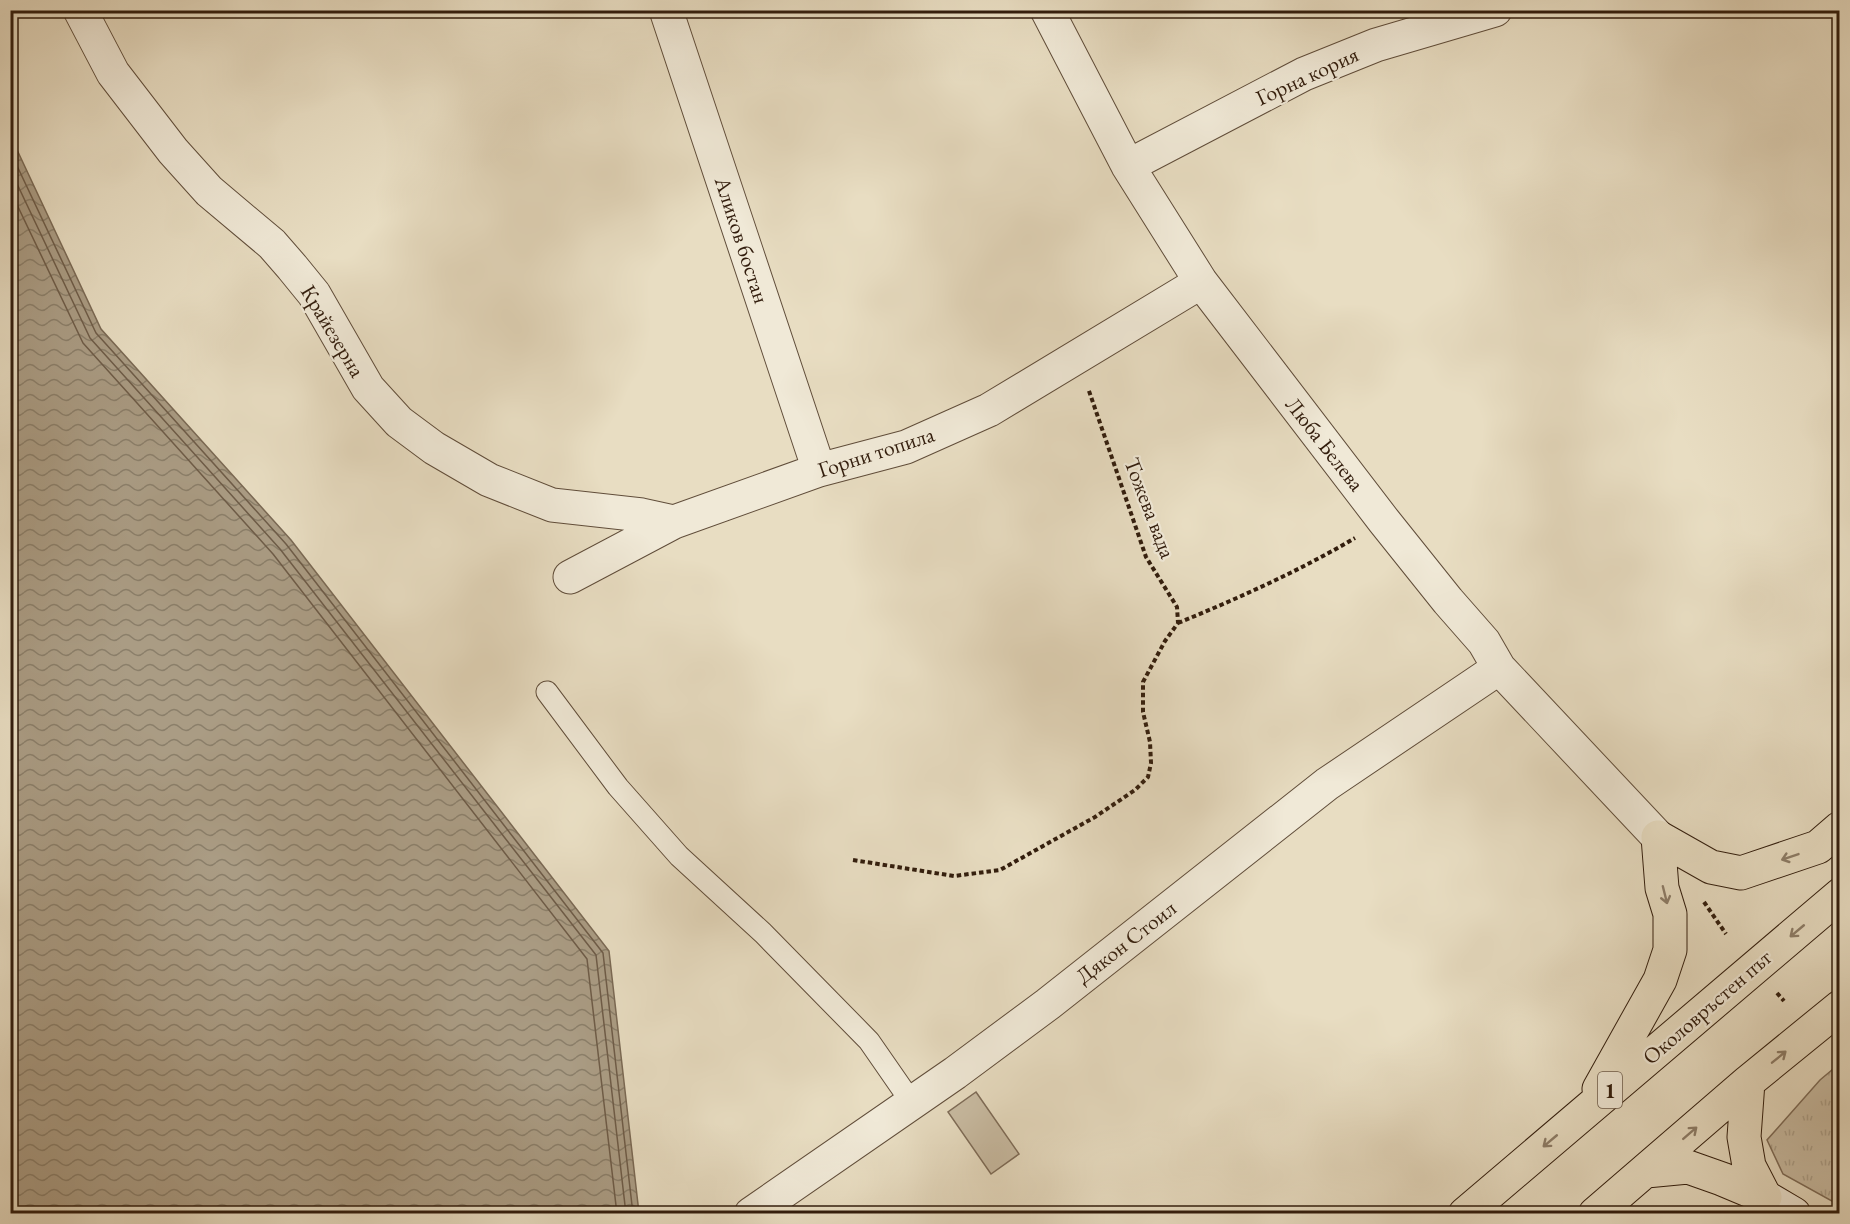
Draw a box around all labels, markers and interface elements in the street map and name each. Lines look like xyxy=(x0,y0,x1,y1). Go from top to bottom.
street label: Горна кория xyxy=(1251,40,1363,112)
street label: Аликов бостан xyxy=(708,172,776,307)
street label: Крайезерна xyxy=(294,279,372,383)
street label: Люба Белева xyxy=(1279,391,1371,497)
street label: Горни топила xyxy=(814,419,938,485)
street label: Тожева вада xyxy=(1118,453,1183,563)
one-way arrow xyxy=(1781,853,1800,864)
one-way arrow xyxy=(1659,885,1671,904)
street label: Дякон Стоил xyxy=(1070,893,1182,990)
one-way arrow xyxy=(1790,924,1805,938)
street label: Околовръстен път xyxy=(1636,943,1778,1071)
one-way arrow xyxy=(1771,1050,1787,1063)
road number: 1 xyxy=(1598,1072,1622,1108)
one-way arrow xyxy=(1682,1126,1698,1139)
one-way arrow xyxy=(1542,1135,1558,1148)

